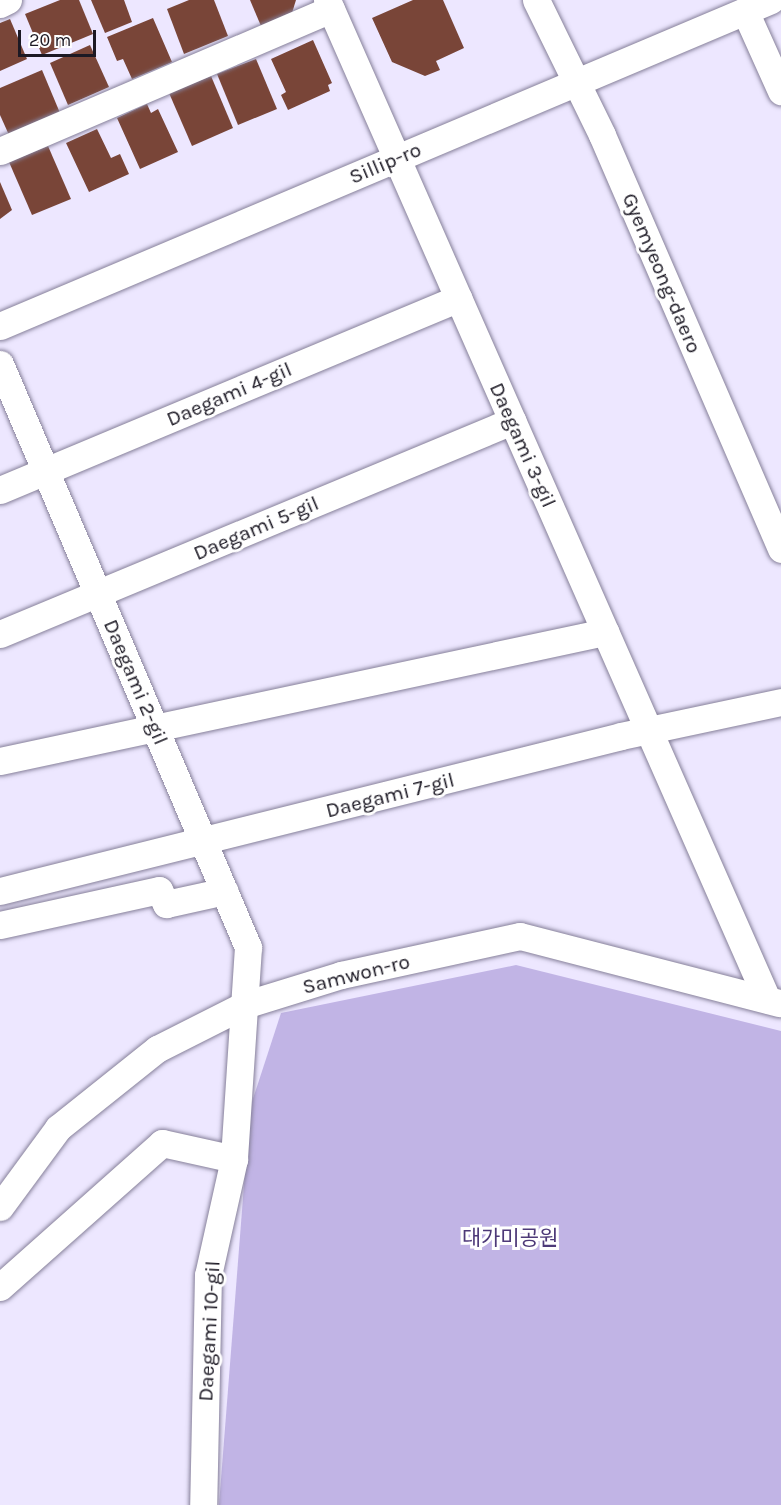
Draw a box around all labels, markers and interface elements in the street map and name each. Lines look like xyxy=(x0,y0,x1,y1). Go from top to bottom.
scale bar xyxy=(21,18,99,56)
text: 20 m xyxy=(29,29,71,51)
street label: Sillip-ro xyxy=(345,137,425,189)
street label: Gyemyeong-daero xyxy=(617,189,707,357)
street label: Daegami 4-gil xyxy=(163,356,295,432)
street label: Daegami 3-gil xyxy=(484,379,562,511)
street label: Daegami 5-gil xyxy=(190,490,322,566)
street label: Daegami 2-gil xyxy=(98,615,174,749)
street label: Daegami 7-gil xyxy=(323,767,457,823)
street label: Samwon-ro xyxy=(300,949,412,999)
park label: 대가미공원 xyxy=(462,1225,558,1251)
street label: Daegami 10-gil xyxy=(193,1260,225,1402)

